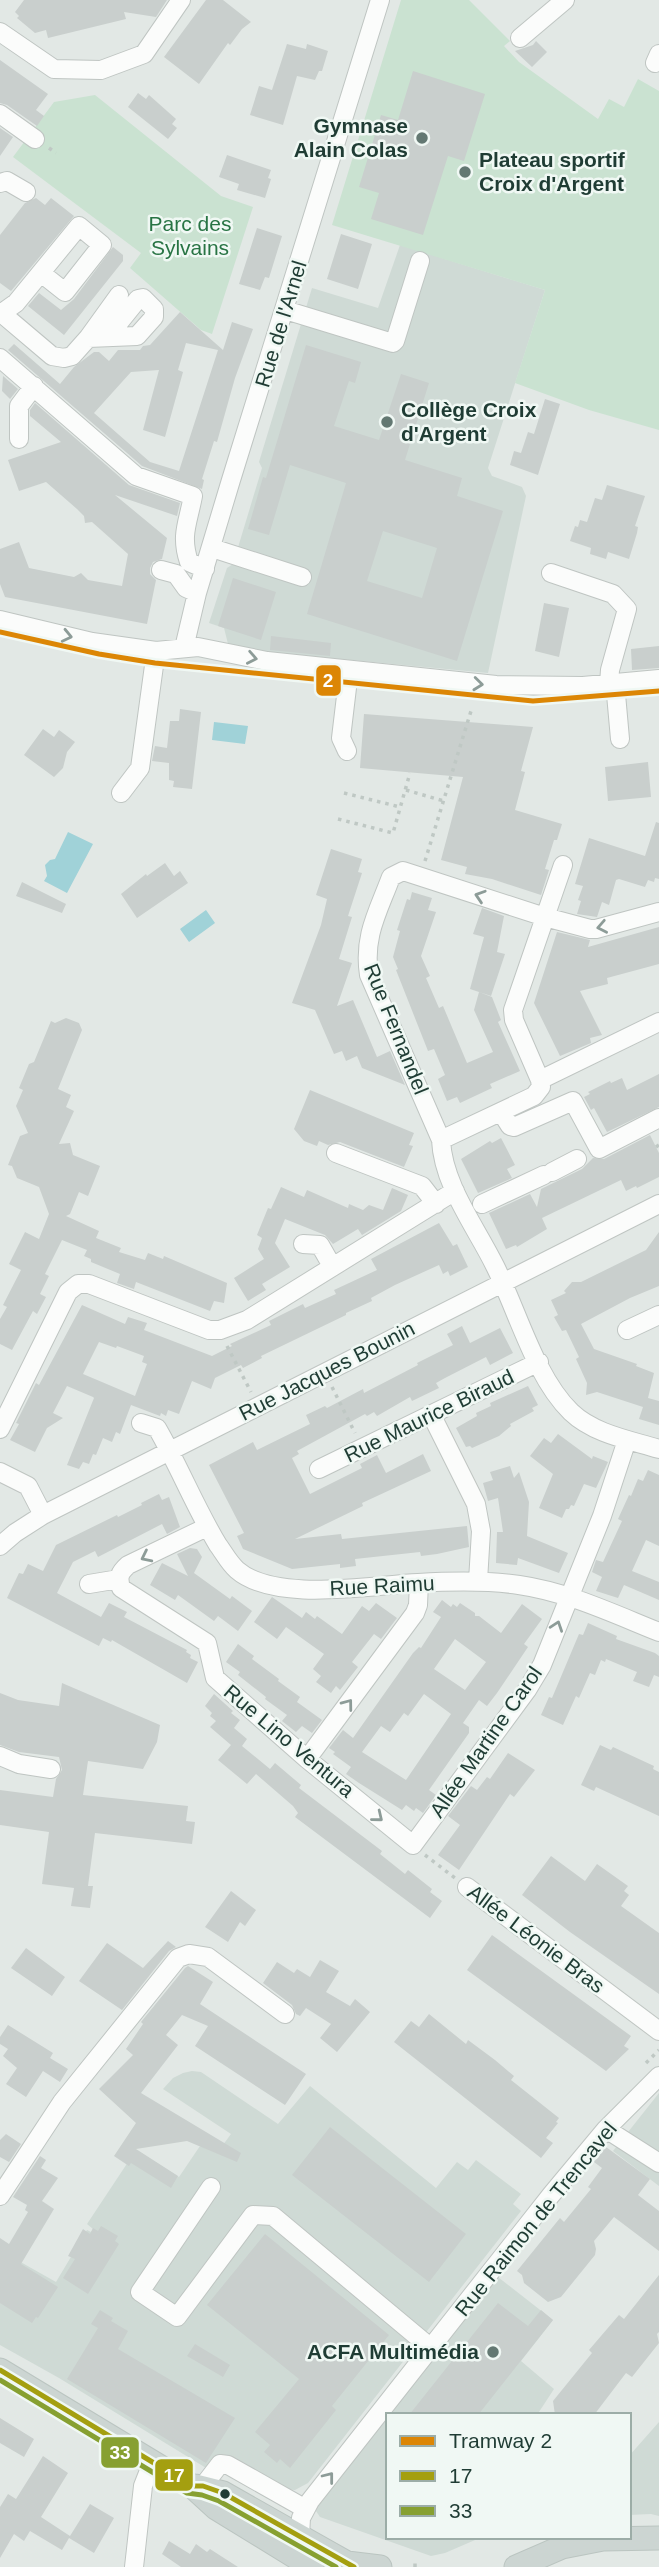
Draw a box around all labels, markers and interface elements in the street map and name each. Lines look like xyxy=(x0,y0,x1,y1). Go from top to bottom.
place label: Gymnase Alain Colas xyxy=(294,114,408,161)
marker: Gymnase Alain Colas xyxy=(414,130,430,146)
place label: Plateau sportif Croix d'Argent xyxy=(479,148,626,195)
marker: Plateau sportif Croix d'Argent xyxy=(457,164,473,180)
park label: Parc des Sylvains xyxy=(149,212,231,259)
street label: Rue de l'Arnel xyxy=(250,258,311,390)
place label: Collège Croix d'Argent xyxy=(401,398,537,445)
marker: Collège Croix d'Argent xyxy=(379,414,395,430)
one-way arrow xyxy=(60,628,72,642)
one-way arrow xyxy=(246,649,258,664)
line badge: 2 xyxy=(315,664,342,697)
text: 2 xyxy=(323,670,333,691)
one-way arrow xyxy=(472,676,483,691)
one-way arrow xyxy=(475,890,487,905)
one-way arrow xyxy=(596,918,608,933)
street label: Rue Fernandel xyxy=(360,960,433,1098)
street label: Rue Jacques Bounin xyxy=(235,1316,418,1425)
street label: Rue Maurice Biraud xyxy=(340,1365,517,1467)
one-way arrow xyxy=(141,1548,153,1562)
street label: Rue Raimu xyxy=(329,1571,435,1600)
one-way arrow xyxy=(549,1620,563,1632)
street label: Allée Martine Carol xyxy=(425,1662,546,1821)
street label: Rue Lino Ventura xyxy=(220,1680,359,1802)
one-way arrow xyxy=(340,1699,352,1712)
one-way arrow xyxy=(370,1809,383,1821)
street label: Allée Léonie Bras xyxy=(464,1880,609,1997)
street label: Rue Raimon de Trencavel xyxy=(450,2117,621,2320)
place label: ACFA Multimédia xyxy=(307,2340,479,2363)
marker: ACFA Multimédia xyxy=(485,2344,501,2360)
legend xyxy=(386,2413,631,2539)
text: Tramway 2 xyxy=(449,2429,552,2452)
line badge: 33 xyxy=(100,2436,140,2469)
text: 33 xyxy=(109,2442,131,2463)
line badge: 17 xyxy=(154,2458,194,2492)
text: 17 xyxy=(449,2464,472,2487)
text: 17 xyxy=(163,2465,185,2486)
one-way arrow xyxy=(320,2473,333,2485)
unlabelled marker xyxy=(218,2487,232,2501)
text: 33 xyxy=(449,2499,472,2522)

